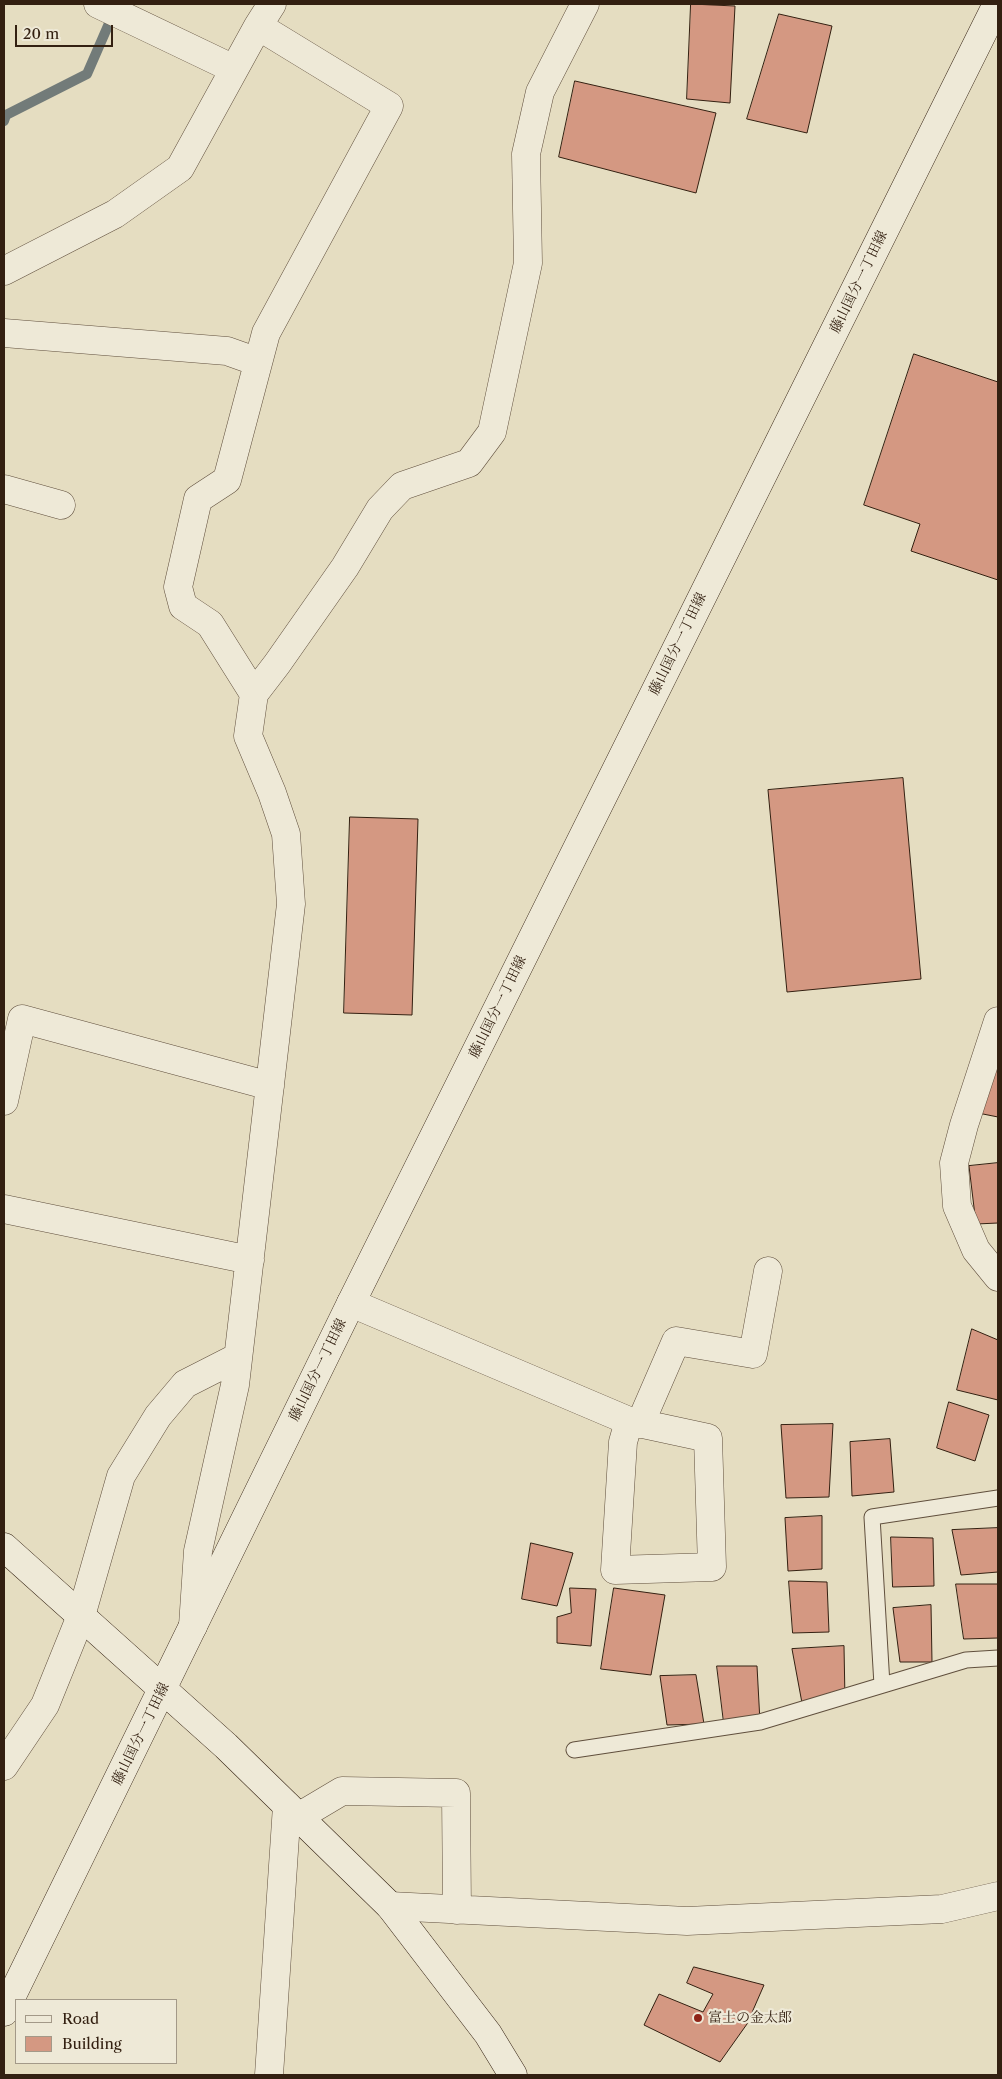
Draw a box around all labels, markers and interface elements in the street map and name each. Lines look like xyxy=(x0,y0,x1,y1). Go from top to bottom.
scale bar xyxy=(18,15,115,47)
text: 20 m xyxy=(23,24,59,43)
street label: 藤山国分一丁田線 xyxy=(827,228,891,336)
street label: 藤山国分一丁田線 xyxy=(646,590,710,698)
street label: 藤山国分一丁田線 xyxy=(466,953,530,1061)
street label: 藤山国分一丁田線 xyxy=(286,1316,350,1424)
street label: 藤山国分一丁田線 xyxy=(109,1680,173,1788)
legend xyxy=(15,1999,178,2064)
text: Road xyxy=(62,2009,99,2028)
place label: 富士の金太郎 xyxy=(708,2010,792,2026)
marker: 富士の金太郎 xyxy=(692,2012,704,2024)
text: Building xyxy=(62,2034,122,2053)

